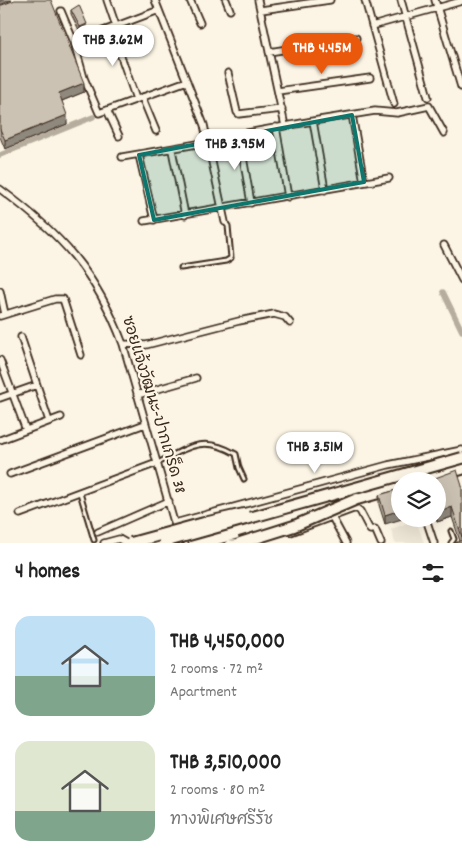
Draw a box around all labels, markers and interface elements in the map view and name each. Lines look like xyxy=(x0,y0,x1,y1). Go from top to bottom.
pin: THB 3.62M xyxy=(56,24,170,67)
text: THB 3.62M xyxy=(83,29,143,52)
pin: THB 4.45M xyxy=(265,32,379,75)
text: THB 4.45M xyxy=(293,37,351,60)
pin: THB 3.95M xyxy=(178,128,292,171)
text: THB 3.95M xyxy=(205,133,265,156)
street label: ซอยแจ้งวัฒนะ-ปากเกร็ด 38 xyxy=(115,313,193,497)
pin: THB 3.51M xyxy=(258,432,372,474)
text: THB 3.51M xyxy=(287,436,343,459)
map controls xyxy=(391,472,446,527)
button: layers xyxy=(391,472,446,527)
text: 4 homes xyxy=(15,558,80,588)
icon: filters xyxy=(419,559,447,587)
text: THB 4,450,000 xyxy=(170,628,285,658)
icon: home xyxy=(55,636,115,696)
text: 2 rooms · 72 m² xyxy=(170,658,263,681)
text: Apartment xyxy=(170,681,237,704)
text: THB 3,510,000 xyxy=(170,749,281,779)
icon: home xyxy=(55,761,115,821)
text: 2 rooms · 80 m² xyxy=(170,779,265,802)
text: ทางพิเศษศรีรัช xyxy=(170,809,273,832)

